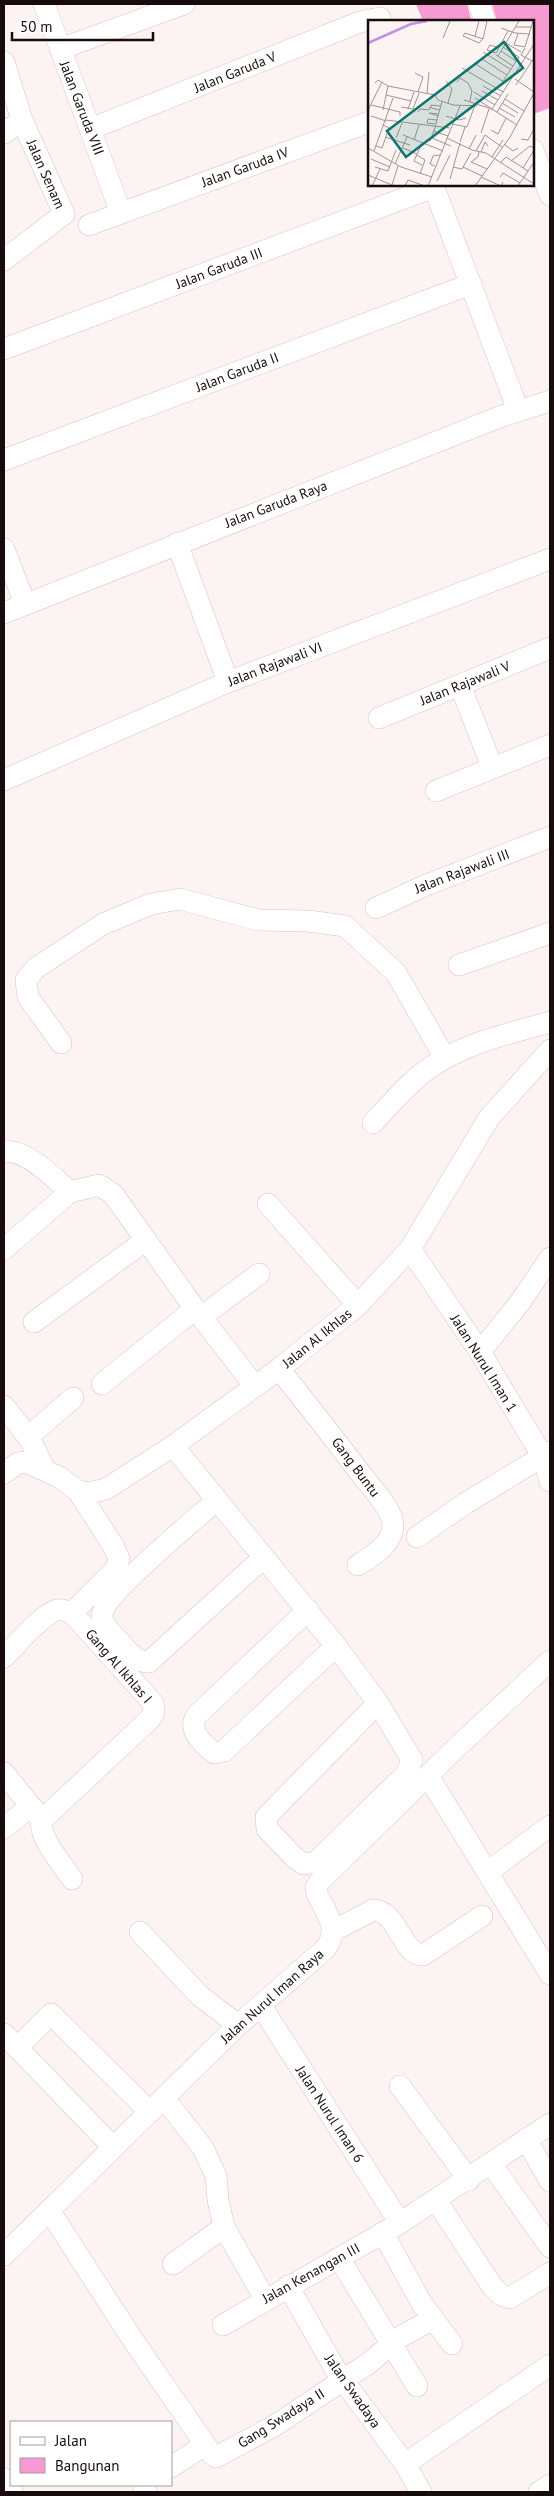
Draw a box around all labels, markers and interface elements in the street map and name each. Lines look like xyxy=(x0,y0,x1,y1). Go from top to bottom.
scale bar xyxy=(12,10,154,42)
text: 50 m xyxy=(20,17,53,36)
inset map xyxy=(368,20,534,186)
street label: Jalan Garuda V xyxy=(190,47,279,97)
street label: Jalan Garuda VIII xyxy=(55,58,108,158)
street label: Jalan Senam xyxy=(22,136,69,211)
street label: Jalan Garuda IV xyxy=(198,143,291,191)
street label: Jalan Garuda III xyxy=(172,243,265,293)
street label: Jalan Garuda II xyxy=(192,348,281,396)
street label: Jalan Garuda Raya xyxy=(221,476,330,532)
street label: Jalan Rajawali VI xyxy=(224,638,325,691)
street label: Jalan Rajawali V xyxy=(416,657,513,710)
street label: Jalan Rajawali III xyxy=(411,845,512,898)
street label: Jalan Al Ikhlas xyxy=(278,1304,356,1372)
street label: Jalan Nurul Iman 1 xyxy=(446,1310,521,1415)
street label: Gang Buntu xyxy=(328,1434,384,1500)
street label: Gang Al Ikhlas I xyxy=(82,1625,156,1707)
street label: Jalan Nurul Iman Raya xyxy=(216,1945,327,2048)
street label: Jalan Nurul Iman 6 xyxy=(291,2061,368,2166)
street label: Jalan Kenangan III xyxy=(258,2239,363,2308)
street label: Jalan Swadaya xyxy=(320,2350,385,2431)
street label: Gang Swadaya II xyxy=(234,2384,328,2452)
legend xyxy=(10,2421,172,2486)
text: Jalan xyxy=(54,2431,87,2450)
text: Bangunan xyxy=(55,2456,119,2475)

